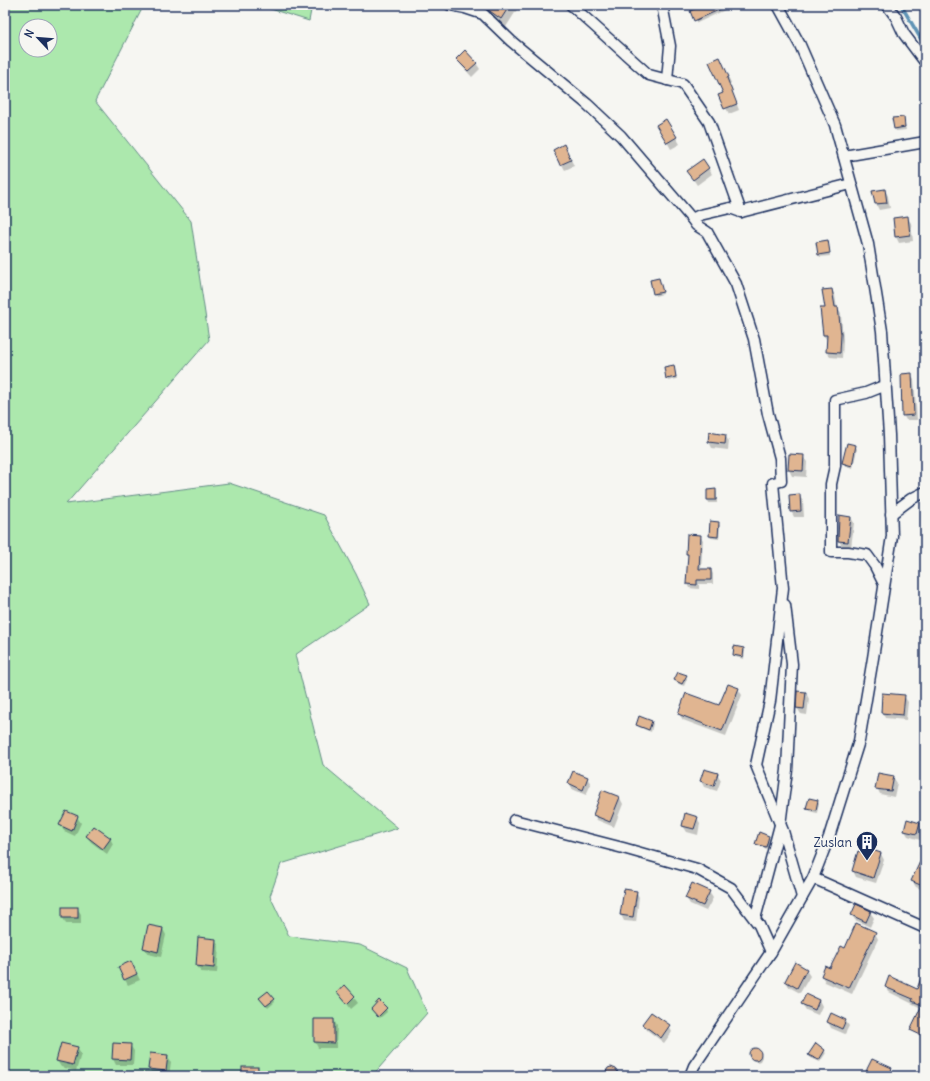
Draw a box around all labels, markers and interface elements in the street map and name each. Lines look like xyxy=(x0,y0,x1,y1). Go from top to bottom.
north arrow xyxy=(18,18,58,58)
text: N xyxy=(21,27,37,40)
building icon: Zuslan xyxy=(854,829,880,862)
place label: Zuslan xyxy=(814,834,852,851)

